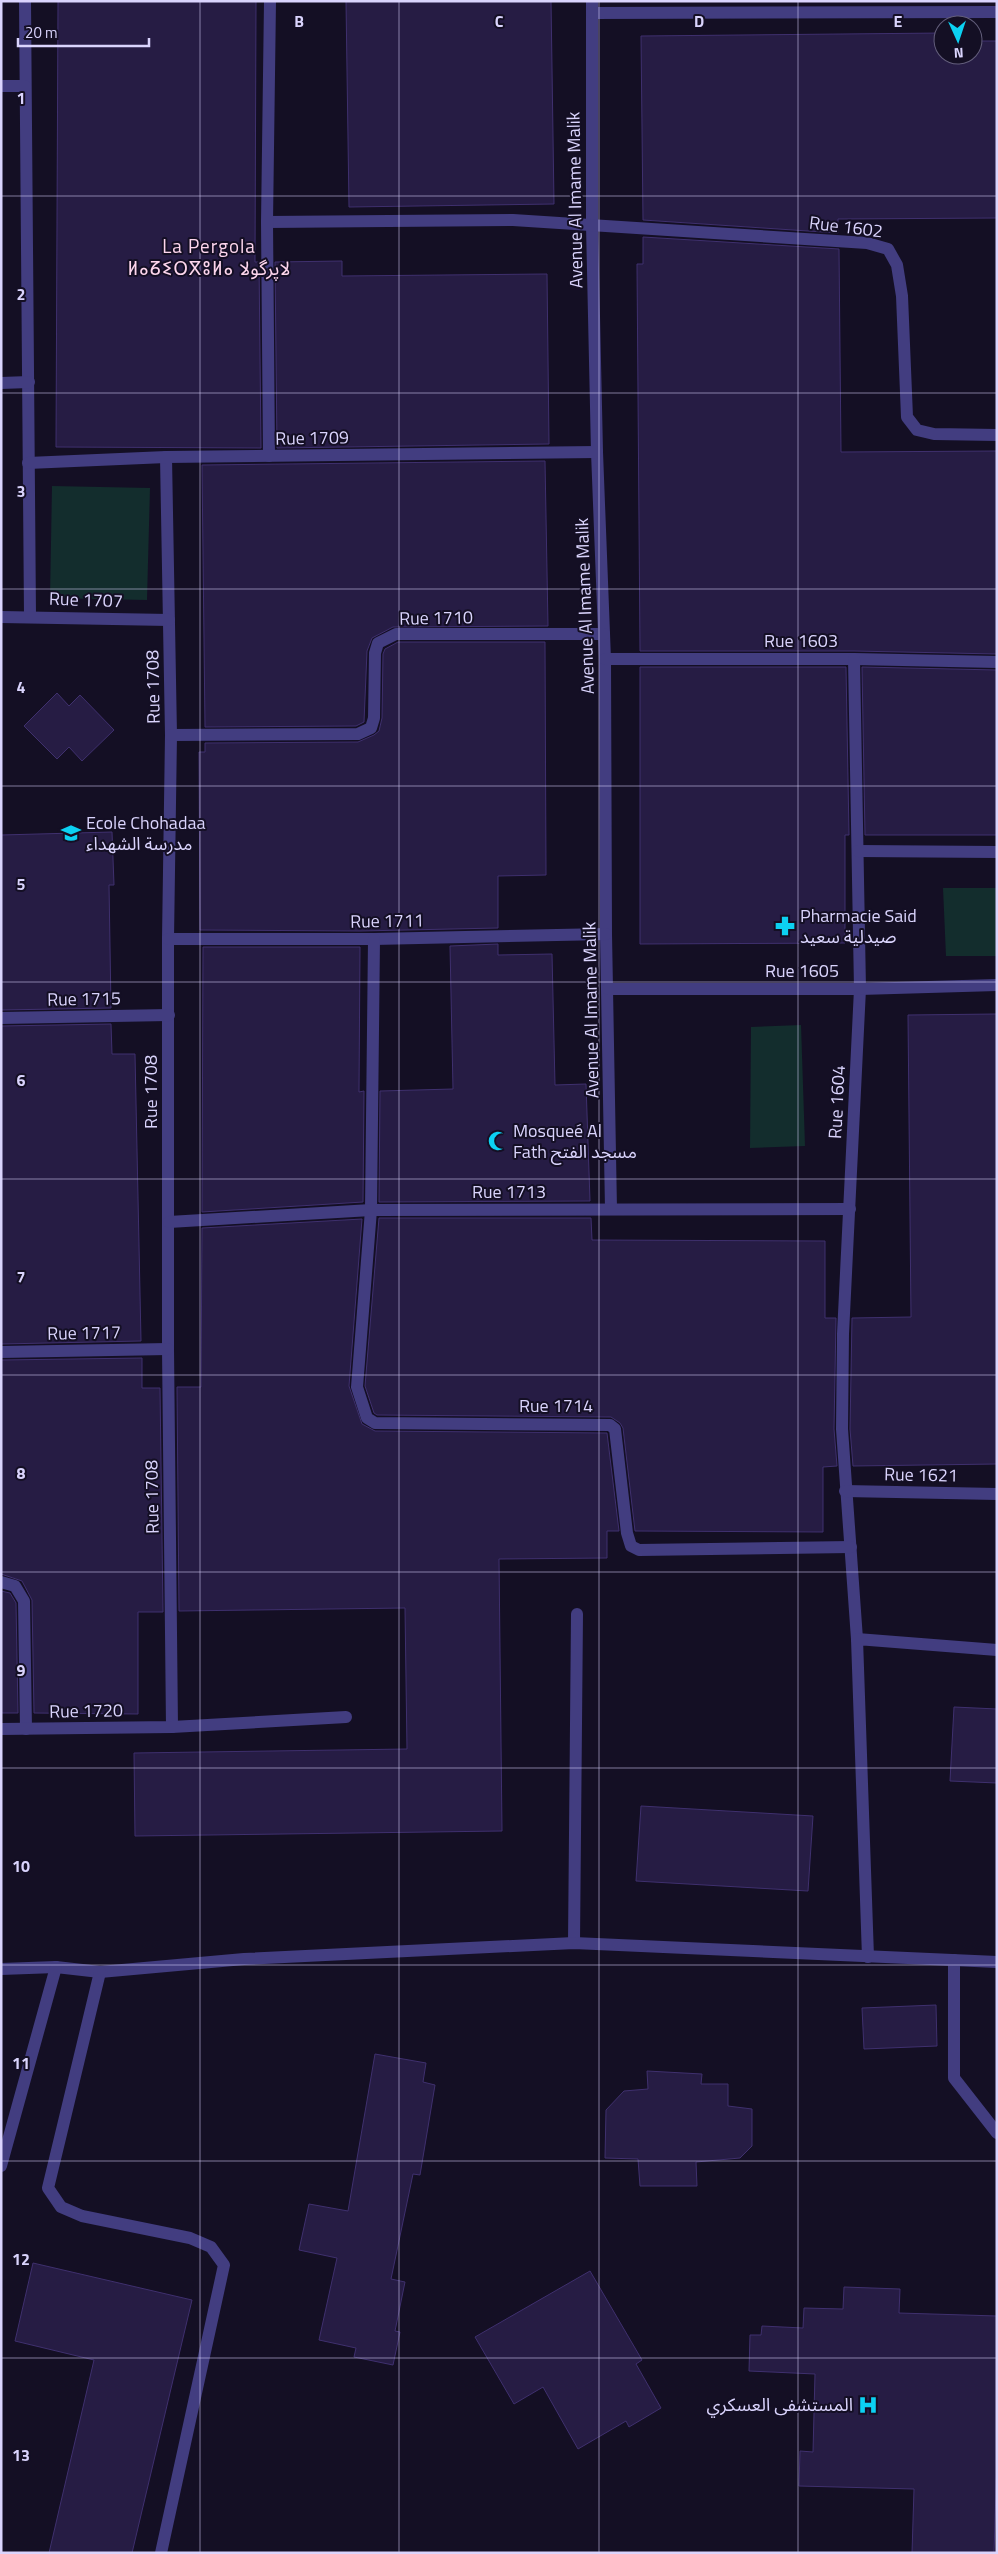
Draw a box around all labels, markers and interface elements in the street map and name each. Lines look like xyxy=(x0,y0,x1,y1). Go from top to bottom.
text: B xyxy=(294,9,304,33)
text: C xyxy=(495,9,504,33)
text: D xyxy=(694,9,704,33)
text: E xyxy=(894,9,903,33)
scale bar xyxy=(18,15,149,47)
north arrow xyxy=(933,15,983,65)
text: 20 m xyxy=(25,21,58,44)
text: N xyxy=(953,43,964,64)
text: 1 xyxy=(17,86,25,110)
street label: Avenue Al Imame Malik xyxy=(559,111,590,289)
street label: Rue 1602 xyxy=(808,209,884,244)
district label: La Pergola ⵍⴰⵒⵉⵔⴳⵓⵍⴰ لاپرگولا xyxy=(128,231,290,282)
text: 2 xyxy=(17,282,25,306)
street label: Rue 1709 xyxy=(275,423,349,452)
text: 3 xyxy=(17,479,25,503)
street label: Avenue Al Imame Malik xyxy=(568,517,601,695)
street label: Rue 1707 xyxy=(49,585,123,614)
street label: Rue 1710 xyxy=(399,603,473,632)
street label: Rue 1603 xyxy=(764,627,838,654)
street label: Rue 1708 xyxy=(138,650,167,724)
text: 4 xyxy=(17,675,26,699)
place label: Ecole Chohadaa مدرسة الشهداء xyxy=(86,809,205,857)
school or university icon: Ecole Chohadaa مدرسة الشهداء xyxy=(60,822,82,844)
text: 5 xyxy=(17,872,26,896)
place label: Pharmacie Said صيدلية سعيد xyxy=(800,902,917,950)
street label: Rue 1711 xyxy=(350,906,424,935)
pharmacy icon: Pharmacie Said صيدلية سعيد xyxy=(774,915,796,937)
street label: Avenue Al Imame Malik xyxy=(575,921,606,1099)
street label: Rue 1605 xyxy=(765,957,839,984)
street label: Rue 1715 xyxy=(47,984,121,1013)
street label: Rue 1708 xyxy=(137,1055,164,1129)
street label: Rue 1604 xyxy=(821,1064,852,1140)
text: 6 xyxy=(17,1068,26,1092)
place label: Mosqueé Al Fath مسجد الفتح xyxy=(513,1117,637,1165)
mosque icon: Mosqueé Al Fath مسجد الفتح xyxy=(487,1130,509,1152)
street label: Rue 1713 xyxy=(472,1178,546,1205)
text: 7 xyxy=(17,1265,25,1289)
street label: Rue 1717 xyxy=(47,1318,121,1347)
street label: Rue 1714 xyxy=(519,1392,593,1419)
street label: Rue 1708 xyxy=(137,1460,166,1534)
street label: Rue 1621 xyxy=(884,1460,958,1489)
text: 8 xyxy=(17,1461,26,1485)
text: 9 xyxy=(17,1658,26,1682)
street label: Rue 1720 xyxy=(49,1696,123,1725)
text: 10 xyxy=(12,1854,30,1878)
text: 11 xyxy=(12,2051,30,2075)
text: 12 xyxy=(12,2247,30,2271)
place label: المستشفى العسكري xyxy=(707,2391,853,2418)
hospital icon: المستشفى العسكري xyxy=(857,2394,879,2416)
text: 13 xyxy=(12,2443,30,2467)

